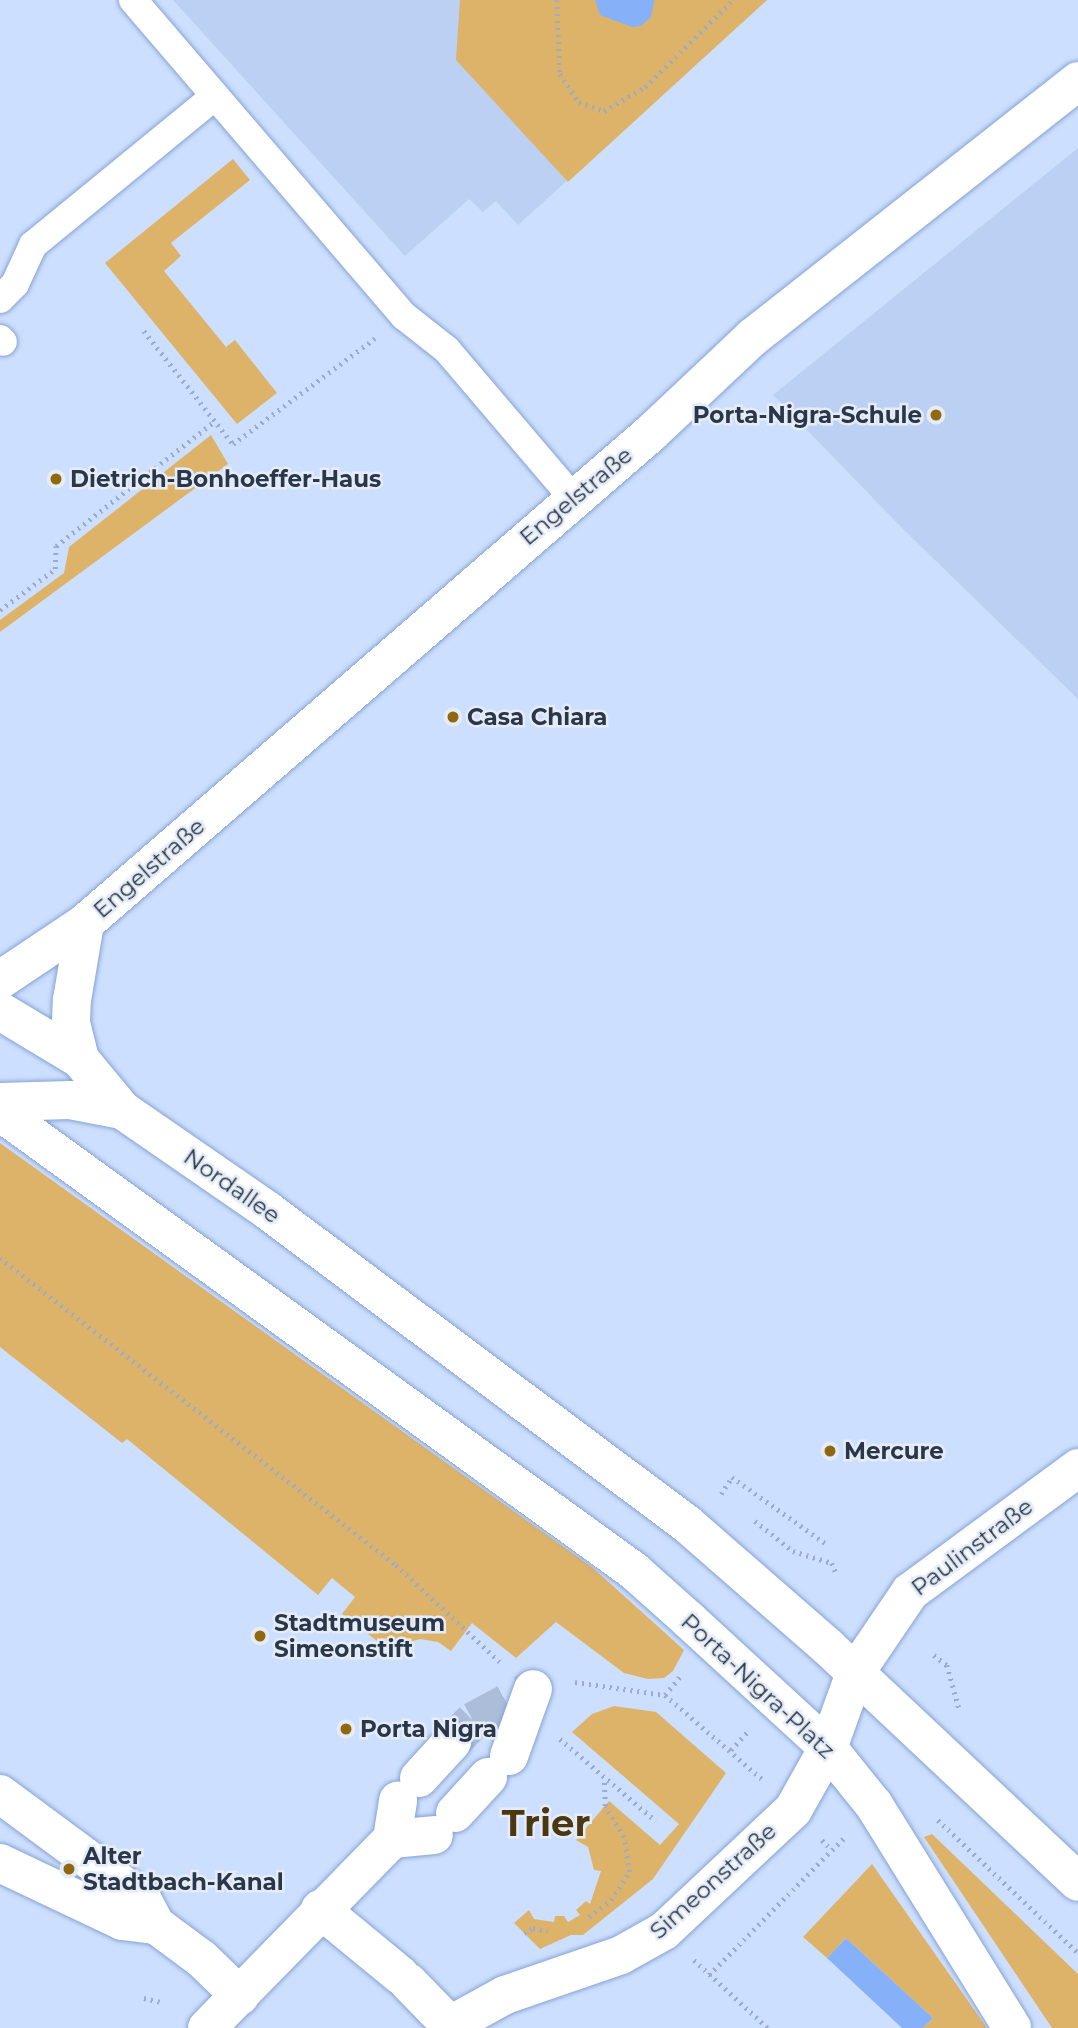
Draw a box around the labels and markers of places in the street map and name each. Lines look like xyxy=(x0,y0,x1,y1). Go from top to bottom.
place label: Porta-Nigra-Schule xyxy=(693,401,922,429)
marker: Porta-Nigra-Schule xyxy=(928,407,944,423)
place label: Dietrich-Bonhoeffer-Haus xyxy=(70,465,381,493)
marker: Dietrich-Bonhoeffer-Haus xyxy=(48,471,64,487)
place label: Casa Chiara xyxy=(467,703,608,731)
marker: Casa Chiara xyxy=(445,709,461,725)
place label: Mercure xyxy=(844,1437,944,1465)
marker: Mercure xyxy=(822,1443,838,1459)
place label: Stadtmuseum Simeonstift xyxy=(274,1609,445,1663)
marker: Stadtmuseum Simeonstift xyxy=(252,1628,268,1644)
place label: Porta Nigra xyxy=(360,1715,497,1743)
marker: Porta Nigra xyxy=(338,1721,354,1737)
place label: Alter Stadtbach-Kanal xyxy=(83,1842,284,1896)
marker: Alter Stadtbach-Kanal xyxy=(61,1861,77,1877)

